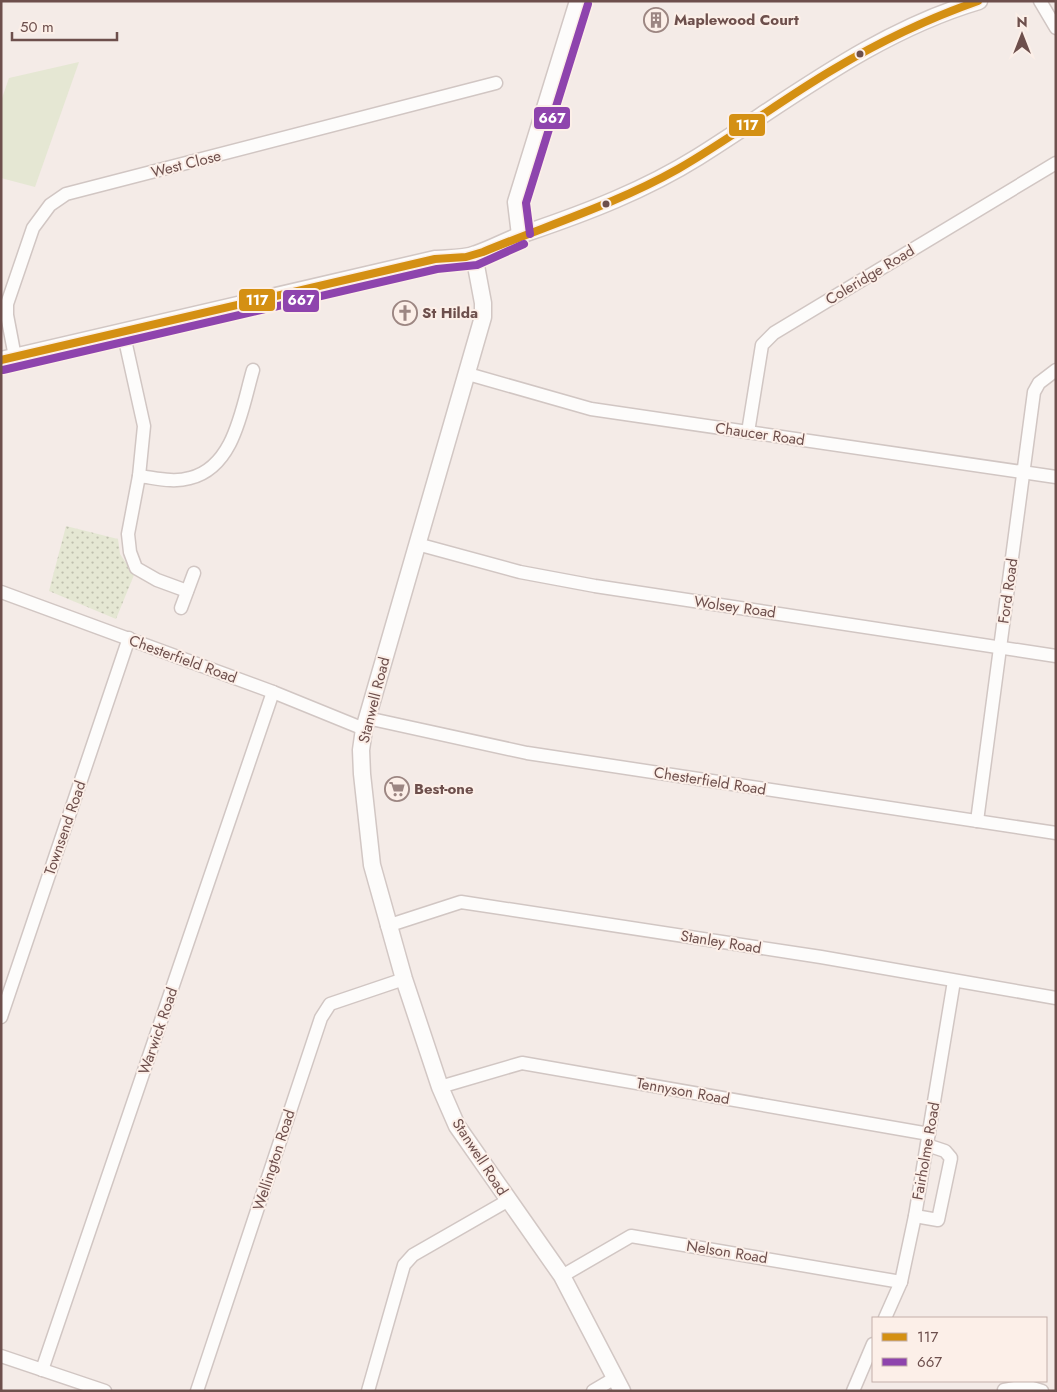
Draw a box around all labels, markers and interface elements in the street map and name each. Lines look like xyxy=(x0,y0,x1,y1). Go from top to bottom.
building icon: Maplewood Court xyxy=(643,7,669,33)
place label: Maplewood Court xyxy=(674,9,799,31)
scale bar xyxy=(12,10,118,42)
north arrow xyxy=(997,10,1047,60)
text: N xyxy=(1016,12,1028,32)
text: 50 m xyxy=(20,16,54,38)
unlabelled marker xyxy=(855,49,865,59)
line badge: 667 xyxy=(533,106,571,130)
text: 667 xyxy=(538,108,566,128)
line badge: 117 xyxy=(728,113,766,137)
text: 117 xyxy=(736,115,759,135)
street label: West Close xyxy=(149,145,223,183)
unlabelled marker xyxy=(601,199,611,209)
street label: Coleridge Road xyxy=(821,240,919,310)
line badge: 117 xyxy=(238,288,276,312)
line badge: 667 xyxy=(282,289,320,313)
text: 117 xyxy=(246,290,269,310)
text: 667 xyxy=(287,290,315,310)
church icon: St Hilda xyxy=(392,300,418,326)
place label: St Hilda xyxy=(422,302,478,324)
street label: Chaucer Road xyxy=(714,417,806,451)
street label: Ford Road xyxy=(993,557,1023,625)
street label: Wolsey Road xyxy=(693,590,777,624)
street label: Chesterfield Road xyxy=(126,629,240,689)
street label: Stanwell Road xyxy=(353,655,395,745)
street label: Chesterfield Road xyxy=(652,761,768,801)
supermarket icon: Best-one xyxy=(384,776,410,802)
street label: Townsend Road xyxy=(39,778,91,878)
place label: Best-one xyxy=(414,778,474,800)
street label: Stanley Road xyxy=(679,925,763,959)
street label: Warwick Road xyxy=(133,984,183,1078)
street label: Tennyson Road xyxy=(635,1072,731,1110)
street label: Fairholme Road xyxy=(907,1100,945,1202)
street label: Wellington Road xyxy=(247,1107,301,1213)
street label: Stanwell Road xyxy=(447,1114,513,1200)
street label: Nelson Road xyxy=(685,1235,769,1269)
legend xyxy=(872,1317,1047,1382)
text: 117 xyxy=(917,1326,939,1348)
text: 667 xyxy=(917,1351,942,1373)

